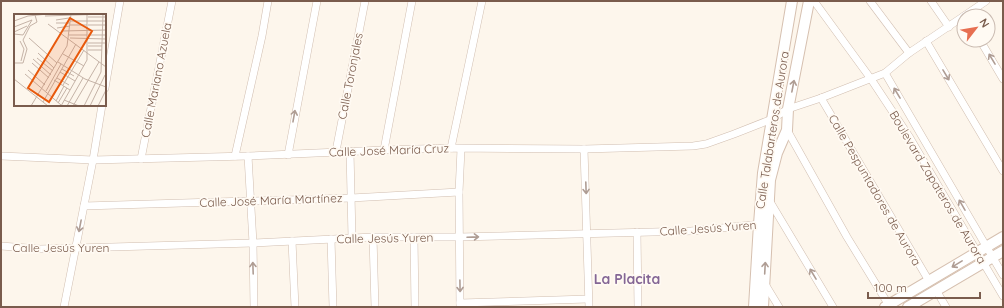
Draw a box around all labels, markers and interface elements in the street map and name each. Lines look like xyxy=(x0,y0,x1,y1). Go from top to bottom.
north arrow xyxy=(956,8,996,48)
inset map xyxy=(14,14,106,106)
text: N xyxy=(976,16,993,30)
street label: Calle Mariano Azuela xyxy=(137,21,175,139)
street label: Calle Toronjales xyxy=(334,31,366,120)
street label: Calle Talabarteros de Aurora xyxy=(752,50,792,210)
one-way arrow xyxy=(987,53,995,65)
one-way arrow xyxy=(943,69,951,81)
one-way arrow xyxy=(789,80,797,93)
one-way arrow xyxy=(892,87,900,99)
street label: Boulevard Zapateros de Aurora xyxy=(886,108,990,266)
one-way arrow xyxy=(291,110,299,123)
street label: Calle Pespuntadores de Aurora xyxy=(825,112,925,268)
street label: Calle José María Cruz xyxy=(329,140,450,160)
one-way arrow xyxy=(582,181,589,194)
street label: Calle José María Martínez xyxy=(199,190,343,210)
one-way arrow xyxy=(958,199,966,211)
street label: Calle Jesús Yuren xyxy=(659,217,757,239)
one-way arrow xyxy=(76,219,84,232)
street label: Calle Jesús Yuren xyxy=(336,230,434,246)
one-way arrow xyxy=(466,233,479,240)
street label: Calle Jesús Yuren xyxy=(13,240,109,255)
one-way arrow xyxy=(952,260,963,268)
one-way arrow xyxy=(249,262,257,275)
one-way arrow xyxy=(762,262,769,275)
one-way arrow xyxy=(809,268,817,279)
district label: La Placita xyxy=(594,270,660,288)
scale bar xyxy=(868,274,980,300)
one-way arrow xyxy=(456,279,464,292)
text: 100 m xyxy=(874,280,907,295)

